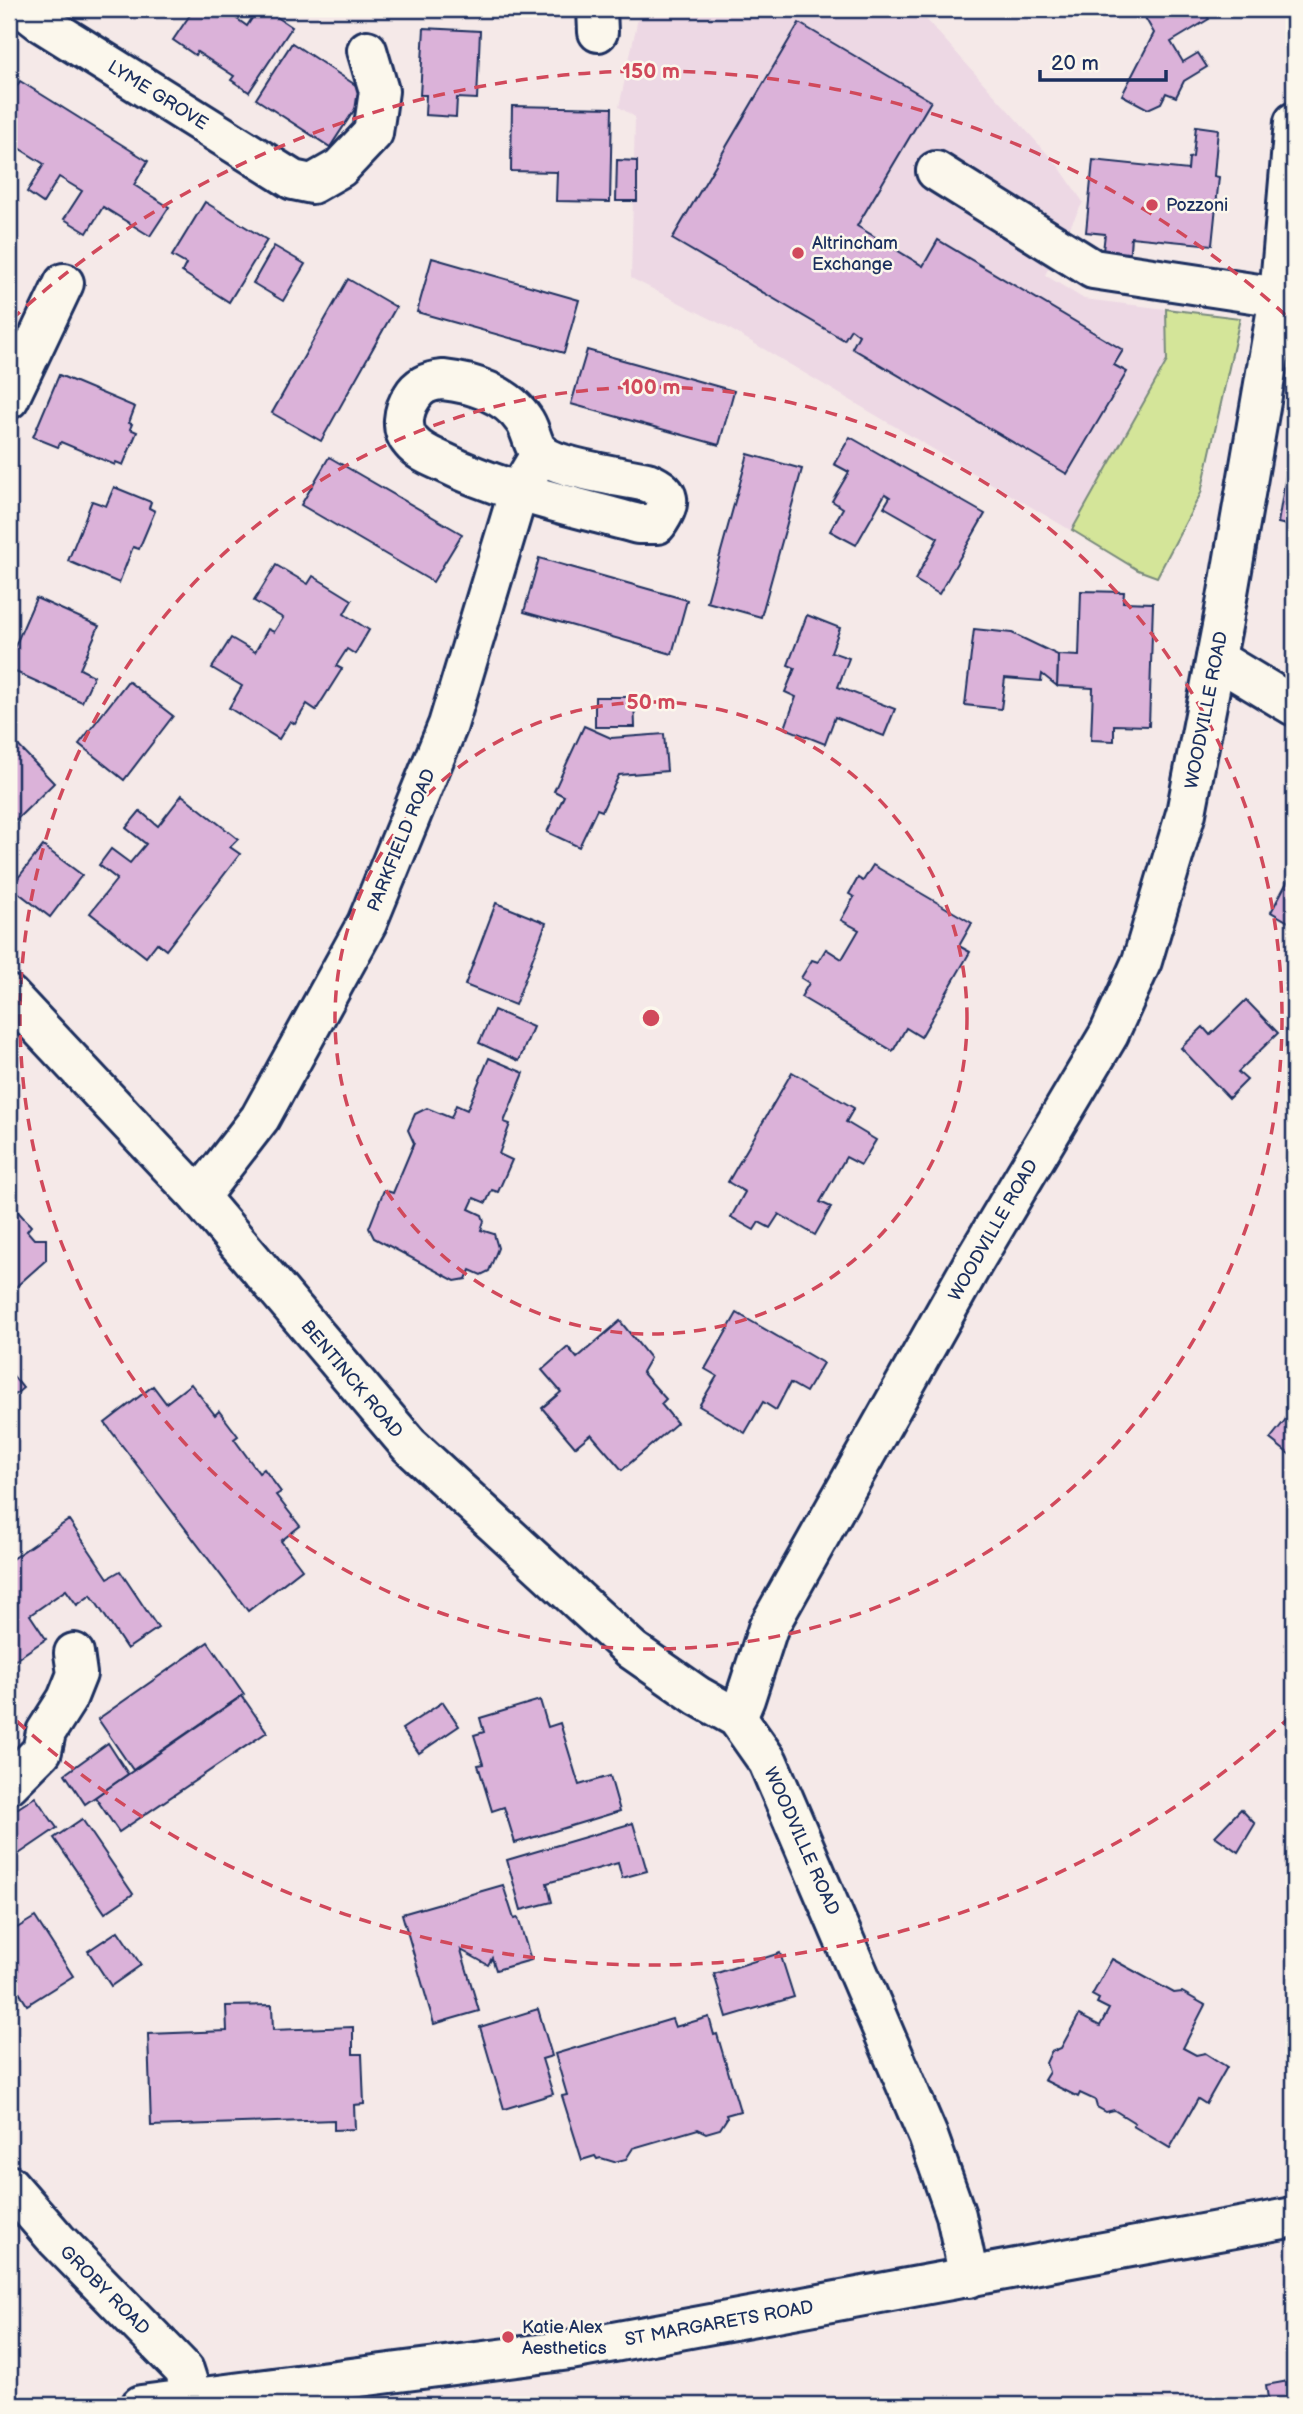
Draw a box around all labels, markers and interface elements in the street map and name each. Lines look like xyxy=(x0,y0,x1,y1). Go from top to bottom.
scale bar xyxy=(1040,38,1166,82)
text: 20 m xyxy=(1051,51,1099,76)
street label: LYME GROVE xyxy=(104,56,212,135)
text: 150 m xyxy=(622,59,680,84)
place label: Pozzoni xyxy=(1166,195,1228,216)
marker: Pozzoni xyxy=(1144,197,1160,213)
place label: Altrincham Exchange xyxy=(812,233,898,275)
marker: Altrincham Exchange xyxy=(790,245,806,261)
text: 100 m xyxy=(622,375,680,400)
street label: WOODVILLE ROAD xyxy=(1181,630,1232,791)
text: 50 m xyxy=(627,690,675,715)
street label: PARKFIELD ROAD xyxy=(363,766,440,915)
centre of rings xyxy=(639,1006,663,1030)
street label: WOODVILLE ROAD xyxy=(944,1156,1043,1305)
street label: BENTINCK ROAD xyxy=(296,1316,407,1442)
street label: WOODVILLE ROAD xyxy=(759,1764,844,1919)
street label: GROBY ROAD xyxy=(56,2241,154,2339)
street label: ST MARGARETS ROAD xyxy=(623,2297,815,2350)
place label: Katie Alex Aesthetics xyxy=(522,2317,607,2359)
marker: Katie Alex Aesthetics xyxy=(500,2329,516,2345)

